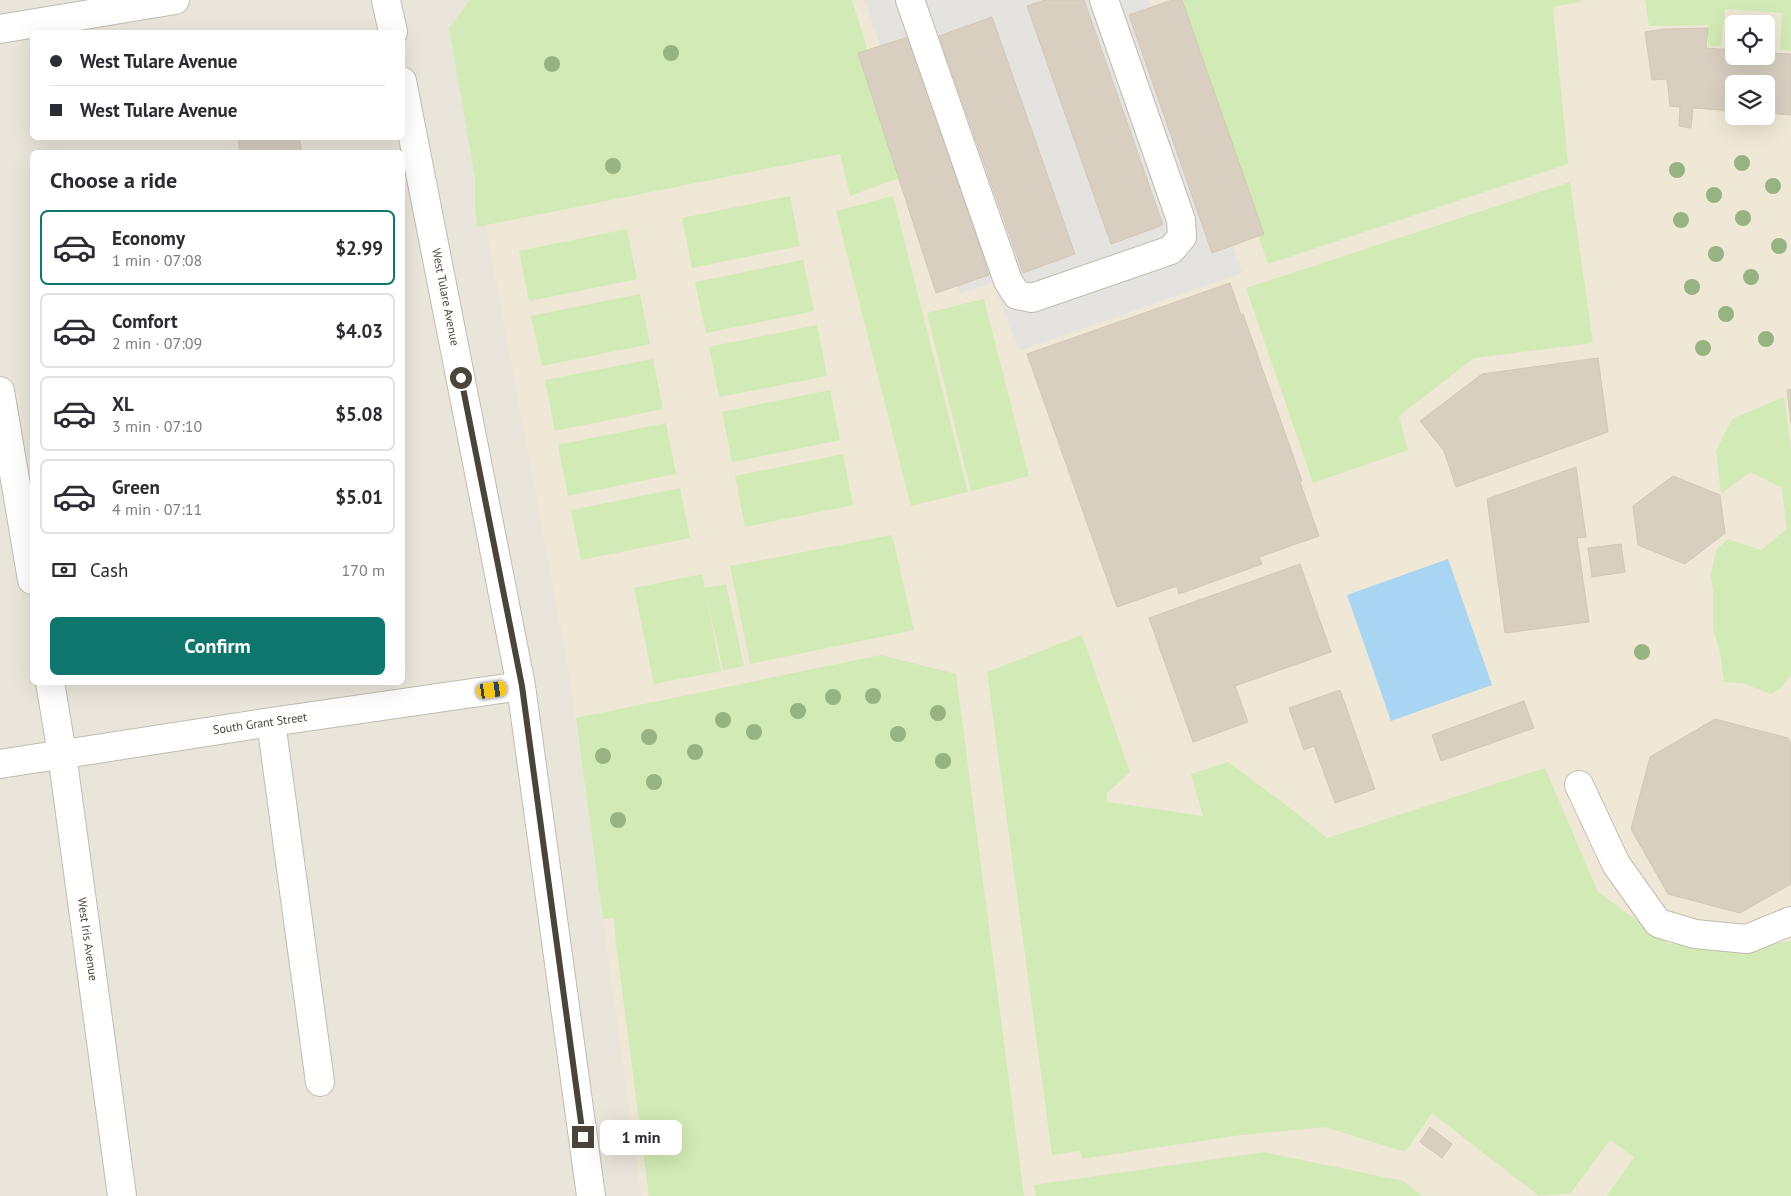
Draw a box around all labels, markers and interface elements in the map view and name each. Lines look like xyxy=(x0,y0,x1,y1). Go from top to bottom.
map controls xyxy=(1725,15,1775,125)
button: locate xyxy=(1725,15,1775,65)
text: West Tulare Avenue xyxy=(80,49,237,73)
button: layers xyxy=(1725,75,1775,125)
text: West Tulare Avenue xyxy=(80,98,237,122)
text: Choose a ride xyxy=(50,166,177,194)
icon: car xyxy=(52,225,97,270)
text: Economy xyxy=(112,226,185,250)
text: $2.99 xyxy=(335,236,383,260)
street label: West Tulare Avenue xyxy=(429,247,463,347)
text: 1 min · 07:08 xyxy=(112,250,202,270)
icon: car xyxy=(52,308,97,353)
text: Comfort xyxy=(112,309,178,333)
text: $4.03 xyxy=(335,319,383,343)
text: 2 min · 07:09 xyxy=(112,333,202,353)
route start xyxy=(450,367,472,389)
icon: car xyxy=(52,391,97,436)
text: XL xyxy=(112,392,134,416)
text: $5.08 xyxy=(335,402,383,426)
text: 3 min · 07:10 xyxy=(112,416,202,436)
icon: car xyxy=(52,474,97,519)
text: Green xyxy=(112,475,160,499)
text: $5.01 xyxy=(335,485,383,509)
text: 4 min · 07:11 xyxy=(112,499,202,519)
icon: cash xyxy=(50,556,78,584)
text: Cash xyxy=(90,558,128,582)
text: 170 m xyxy=(342,560,385,580)
button: Confirm xyxy=(50,617,385,675)
car xyxy=(476,680,507,700)
street label: South Grant Street xyxy=(212,709,308,737)
street label: West Iris Avenue xyxy=(75,896,101,982)
callout: 1 min xyxy=(600,1120,683,1154)
route end xyxy=(572,1126,594,1148)
text: 1 min xyxy=(621,1127,661,1147)

